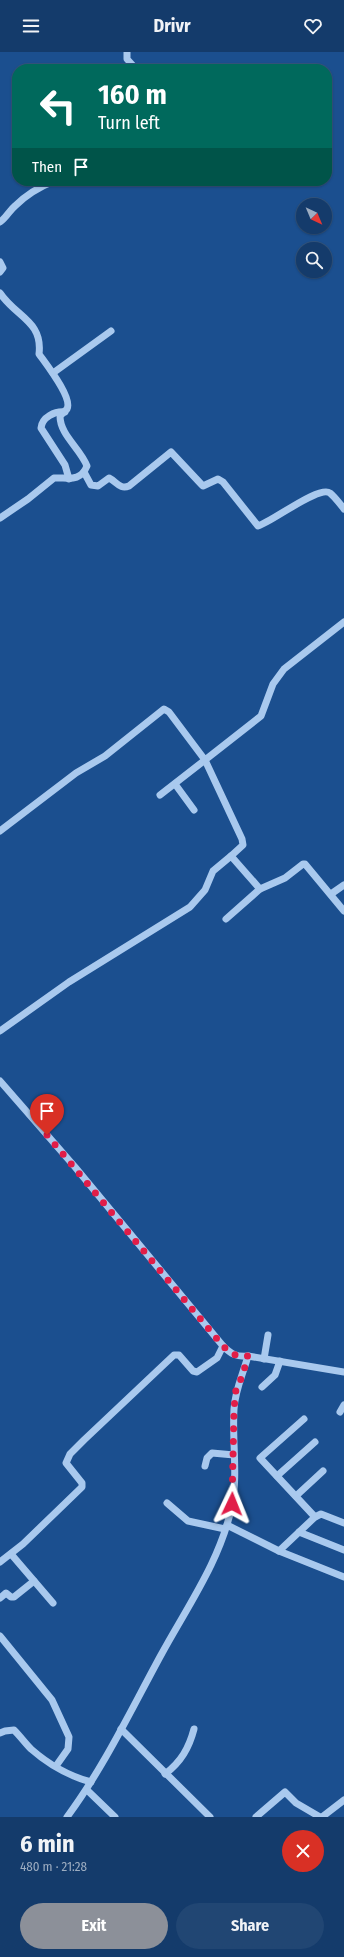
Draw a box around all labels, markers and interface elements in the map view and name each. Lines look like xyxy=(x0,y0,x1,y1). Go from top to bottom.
icon: menu xyxy=(20,15,42,37)
text: Drivr xyxy=(153,15,191,37)
icon: heart xyxy=(302,15,324,37)
text: 160 m xyxy=(98,78,167,111)
icon: left xyxy=(32,80,84,132)
text: Turn left xyxy=(98,112,160,134)
icon: arrive xyxy=(70,156,92,178)
text: Then xyxy=(32,158,62,176)
north arrow xyxy=(296,198,332,234)
map controls xyxy=(296,198,332,278)
button: search xyxy=(296,242,332,278)
pin xyxy=(30,1094,64,1135)
icon: arrive xyxy=(36,1100,58,1122)
position arrow xyxy=(211,1483,253,1525)
text: 6 min xyxy=(20,1830,75,1858)
button: close xyxy=(282,1830,324,1872)
text: 480 m · 21:28 xyxy=(20,1859,87,1874)
button: Exit xyxy=(20,1903,168,1949)
button: Share xyxy=(176,1903,324,1949)

